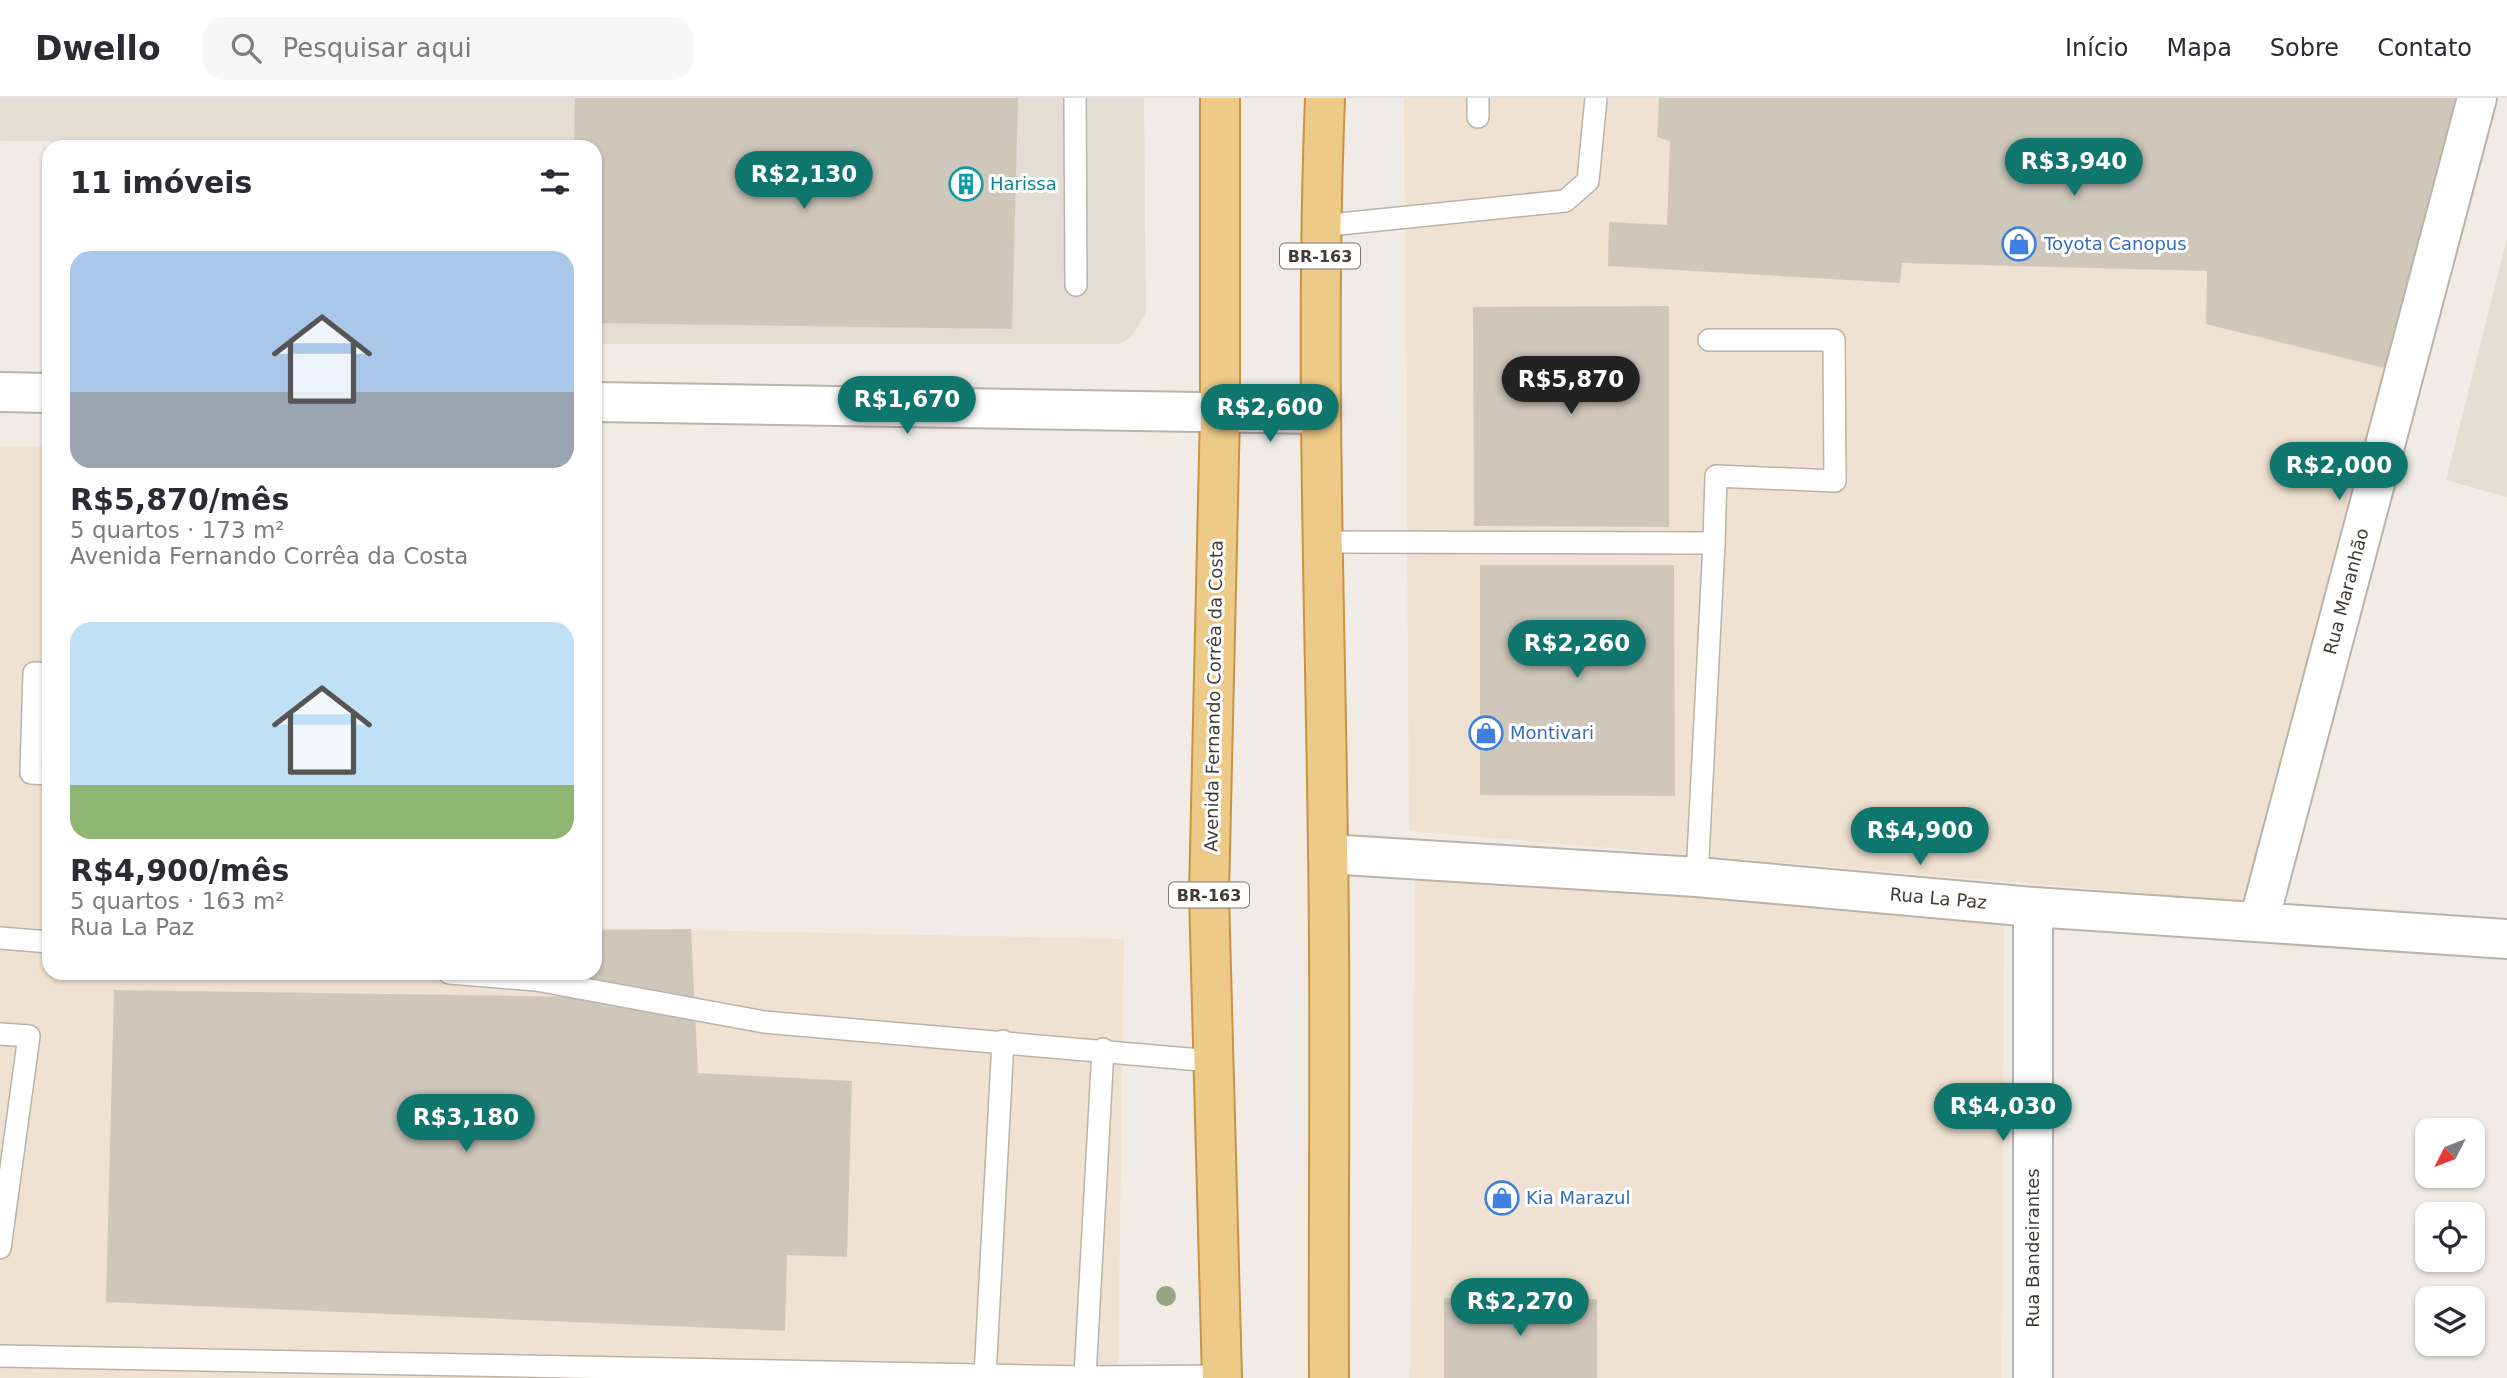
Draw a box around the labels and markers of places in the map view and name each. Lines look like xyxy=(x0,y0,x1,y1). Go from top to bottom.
pin: R$3,940 xyxy=(2009,139,2139,198)
pin: R$2,130 xyxy=(739,152,869,211)
building icon: Harissa xyxy=(947,165,985,203)
place label: Harissa xyxy=(990,173,1057,194)
shop icon: Toyota Canopus xyxy=(2000,225,2038,263)
place label: Toyota Canopus xyxy=(2043,233,2187,254)
pin: R$5,870 xyxy=(1506,356,1636,416)
pin: R$1,670 xyxy=(842,376,972,436)
pin: R$2,600 xyxy=(1205,384,1335,444)
pin: R$2,000 xyxy=(2274,442,2404,502)
pin: R$2,260 xyxy=(1512,620,1642,680)
shop icon: Montivari xyxy=(1467,714,1505,752)
place label: Montivari xyxy=(1510,722,1594,743)
pin: R$4,900 xyxy=(1855,808,1985,867)
pin: R$4,030 xyxy=(1938,1084,2068,1143)
pin: R$3,180 xyxy=(401,1094,531,1154)
shop icon: Kia Marazul xyxy=(1483,1179,1521,1217)
place label: Kia Marazul xyxy=(1526,1187,1630,1208)
pin: R$2,270 xyxy=(1455,1278,1585,1338)

